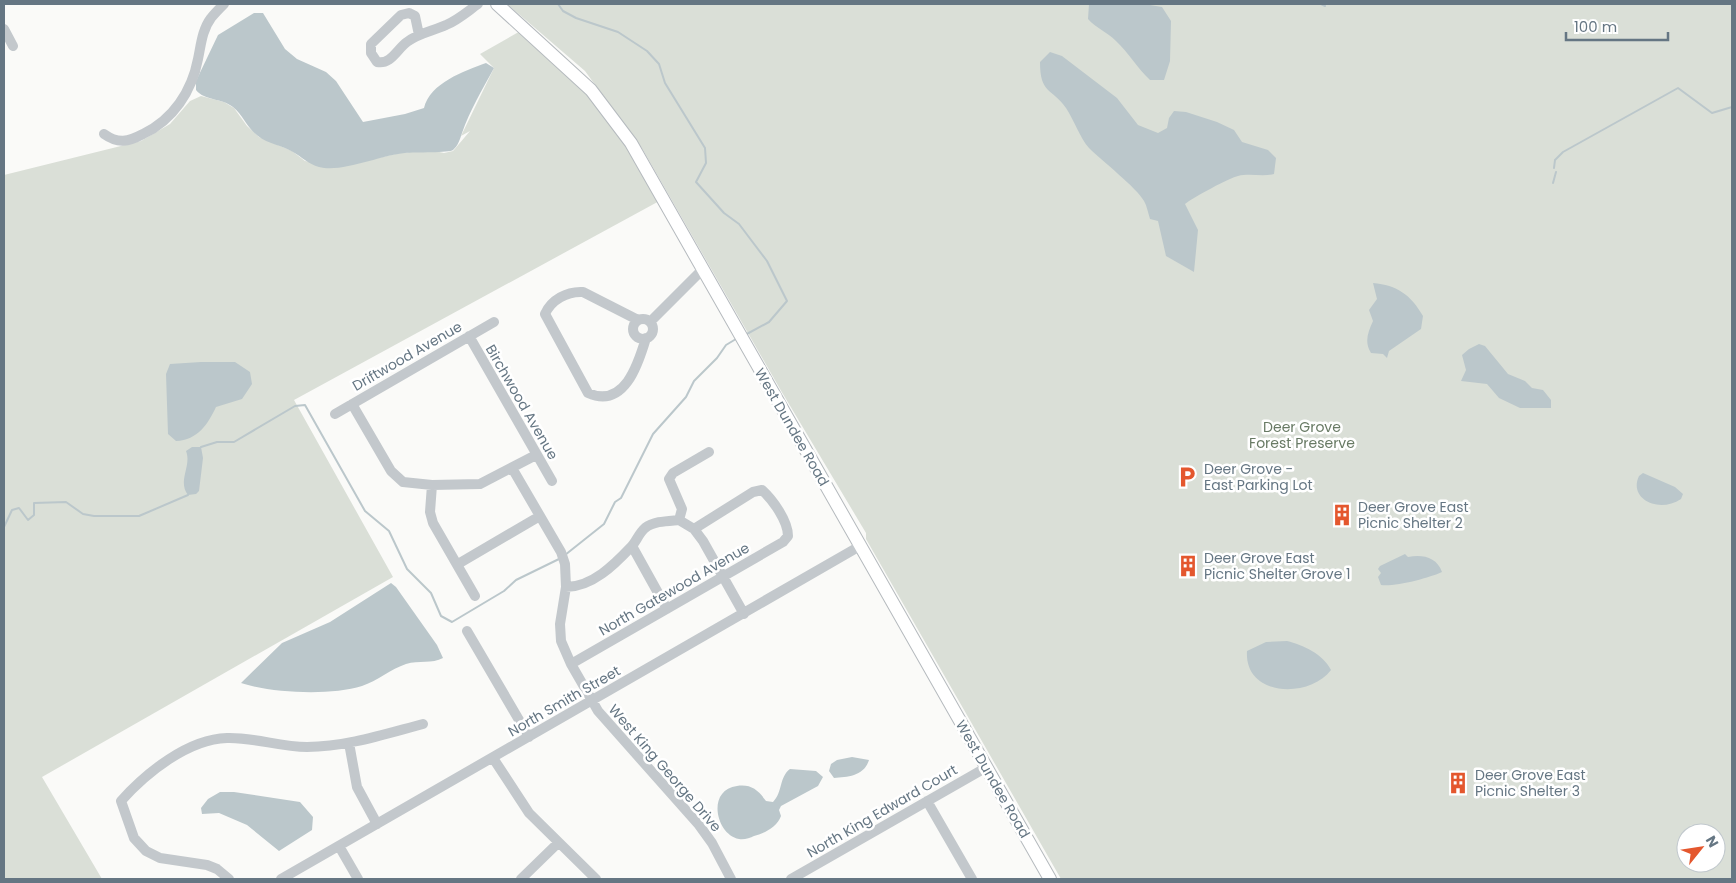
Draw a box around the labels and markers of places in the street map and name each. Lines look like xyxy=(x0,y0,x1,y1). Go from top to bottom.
place label: Deer Grove - East Parking Lot xyxy=(1204,459,1313,495)
parking icon: Deer Grove - East Parking Lot xyxy=(1174,464,1200,490)
place label: Deer Grove East Picnic Shelter 2 xyxy=(1358,497,1469,533)
building icon: Deer Grove East Picnic Shelter 2 xyxy=(1329,502,1355,528)
place label: Deer Grove East Picnic Shelter Grove 1 xyxy=(1204,548,1351,584)
building icon: Deer Grove East Picnic Shelter Grove 1 xyxy=(1175,553,1201,579)
place label: Deer Grove East Picnic Shelter 3 xyxy=(1475,765,1586,801)
building icon: Deer Grove East Picnic Shelter 3 xyxy=(1445,770,1471,796)

